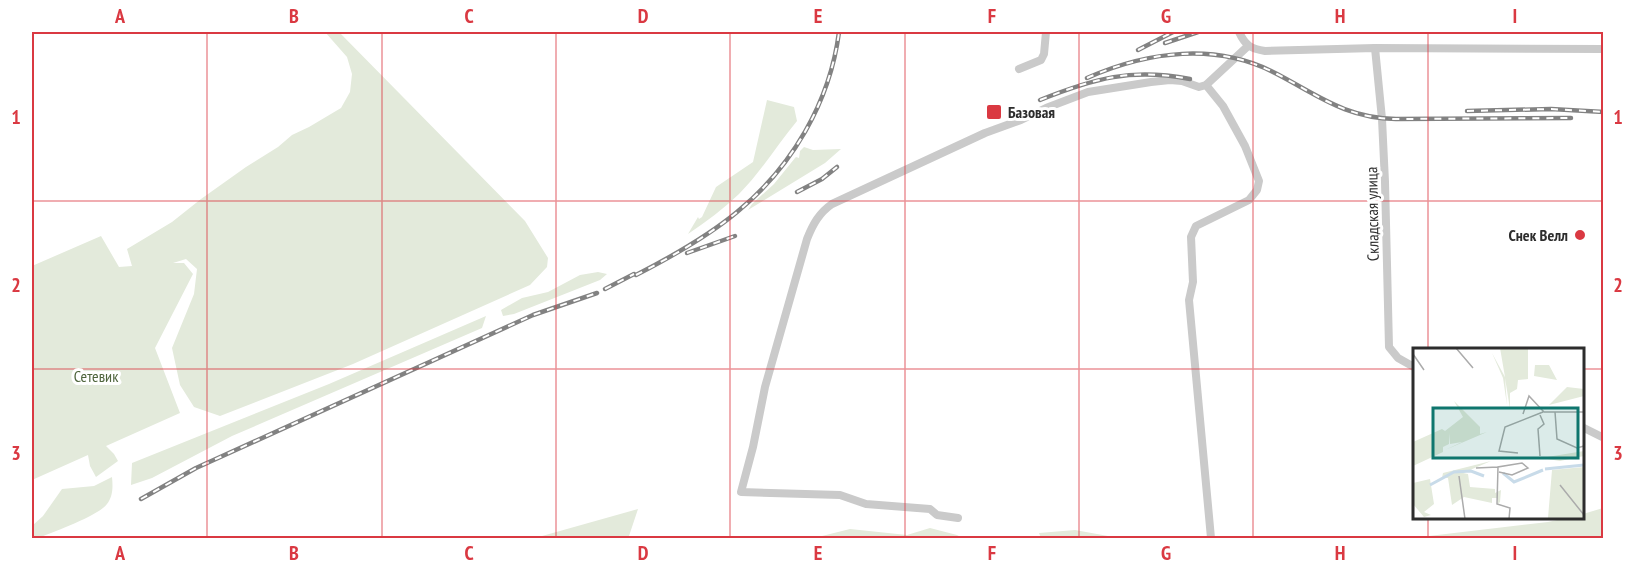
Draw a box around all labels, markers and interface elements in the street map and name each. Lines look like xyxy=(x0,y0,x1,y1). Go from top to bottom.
text: A xyxy=(114,3,126,29)
text: B xyxy=(289,3,299,29)
text: C xyxy=(464,3,474,29)
text: D xyxy=(638,3,649,29)
text: E xyxy=(814,3,822,29)
text: F xyxy=(988,3,996,29)
text: G xyxy=(1161,3,1171,29)
text: H xyxy=(1335,3,1345,29)
text: I xyxy=(1513,3,1517,29)
place label: Базовая xyxy=(1008,102,1055,122)
marker: Базовая xyxy=(985,103,1003,121)
text: 1 xyxy=(11,104,21,130)
text: 1 xyxy=(1613,104,1623,130)
street label: Складская улица xyxy=(1361,167,1383,261)
place label: Снек Велл xyxy=(1508,225,1568,245)
marker: Снек Велл xyxy=(1573,228,1587,242)
text: 2 xyxy=(11,272,21,298)
text: 2 xyxy=(1613,272,1623,298)
inset map xyxy=(1413,348,1584,519)
park label: Сетевик xyxy=(74,366,119,386)
text: 3 xyxy=(11,440,21,466)
text: 3 xyxy=(1613,440,1623,466)
text: A xyxy=(114,540,126,566)
text: B xyxy=(289,540,299,566)
text: C xyxy=(464,540,474,566)
text: D xyxy=(638,540,649,566)
text: E xyxy=(814,540,822,566)
text: F xyxy=(988,540,996,566)
text: G xyxy=(1161,540,1171,566)
text: H xyxy=(1335,540,1345,566)
text: I xyxy=(1513,540,1517,566)

